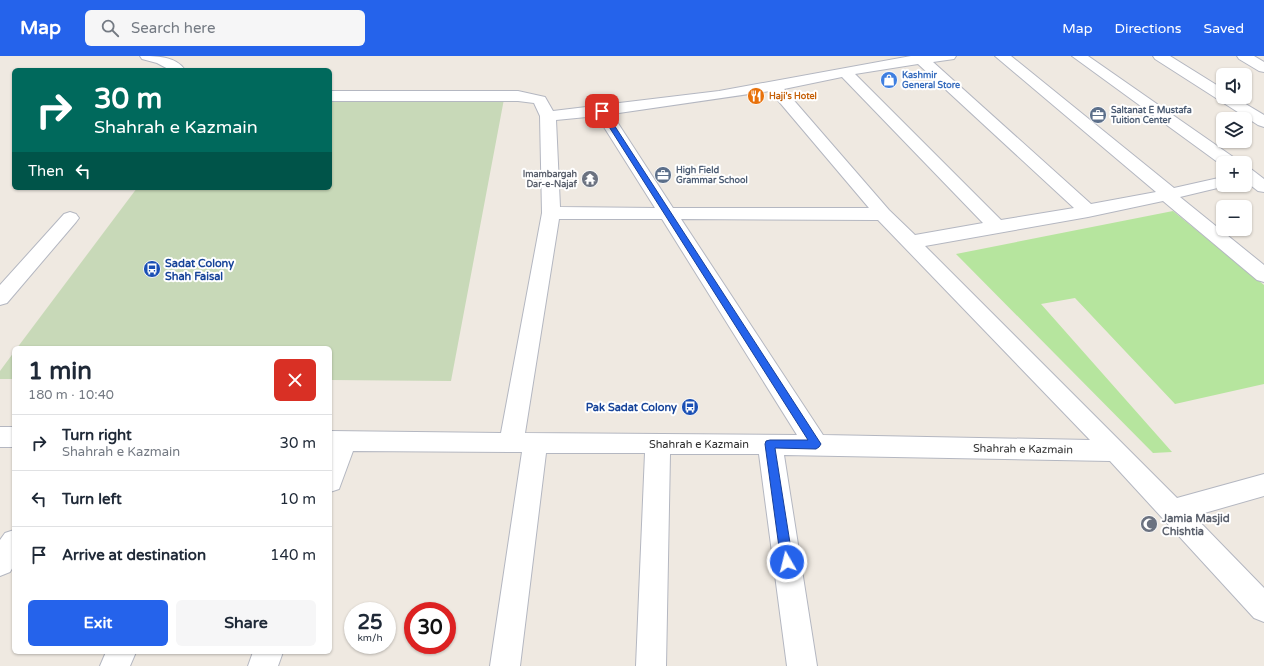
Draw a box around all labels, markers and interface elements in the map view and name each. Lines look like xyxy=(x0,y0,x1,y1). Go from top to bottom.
search box xyxy=(85,10,365,46)
text: Map xyxy=(20,17,61,39)
icon: search xyxy=(99,17,121,39)
text: Search here xyxy=(131,19,215,37)
text: Map xyxy=(1062,20,1093,37)
text: Directions xyxy=(1115,20,1182,37)
text: Saved xyxy=(1204,20,1244,37)
map controls xyxy=(1216,68,1252,236)
button: sound xyxy=(1216,68,1252,104)
shop icon: Kashmir General Store xyxy=(879,70,899,90)
place label: Kashmir General Store xyxy=(902,70,960,91)
text: 30 m xyxy=(94,82,162,116)
icon: right xyxy=(28,84,80,136)
restaurant icon: Haji's Hotel xyxy=(746,86,766,106)
place label: Haji's Hotel xyxy=(769,91,817,102)
pin xyxy=(585,94,619,128)
icon: arrive xyxy=(591,100,613,122)
office icon: Saltanat E Mustafa Tuition Center xyxy=(1088,105,1108,125)
place label: Saltanat E Mustafa Tuition Center xyxy=(1110,105,1192,126)
button: layers xyxy=(1216,112,1252,148)
text: Shahrah e Kazmain xyxy=(94,116,258,138)
button: + xyxy=(1216,156,1252,192)
icon: left xyxy=(72,160,94,182)
text: Then xyxy=(28,162,64,180)
office icon: High Field Grammar School xyxy=(653,165,673,185)
place label: High Field Grammar School xyxy=(676,165,748,186)
place label: Imambargah Dar-e-Najaf xyxy=(523,169,578,190)
temple icon: Imambargah Dar-e-Najaf xyxy=(580,169,600,189)
button: − xyxy=(1216,200,1252,236)
place label: Sadat Colony Shah Faisal xyxy=(165,257,234,283)
bus stop icon: Sadat Colony Shah Faisal xyxy=(142,259,162,279)
text: 1 min xyxy=(28,357,92,386)
button: close xyxy=(274,359,316,401)
text: 180 m · 10:40 xyxy=(28,387,114,403)
bus stop icon: Pak Sadat Colony xyxy=(680,397,700,417)
place label: Pak Sadat Colony xyxy=(586,401,677,415)
text: Turn right xyxy=(62,426,132,444)
icon: right xyxy=(28,432,50,454)
text: 30 m xyxy=(279,434,316,452)
street label: Shahrah e Kazmain xyxy=(649,438,749,451)
street label: Shahrah e Kazmain xyxy=(973,442,1073,456)
text: Shahrah e Kazmain xyxy=(62,444,180,460)
icon: left xyxy=(28,488,50,510)
text: Turn left xyxy=(62,490,122,508)
text: 10 m xyxy=(279,490,316,508)
place label: Jamia Masjid Chishtia xyxy=(1161,512,1230,538)
mosque icon: Jamia Masjid Chishtia xyxy=(1139,514,1159,534)
position arrow xyxy=(766,541,808,583)
icon: arrive xyxy=(28,544,50,566)
text: Arrive at destination xyxy=(62,546,206,564)
text: 140 m xyxy=(270,546,316,564)
button: Exit xyxy=(28,600,168,646)
button: Share xyxy=(176,600,316,646)
speed limit sign: 30 xyxy=(404,602,456,654)
text: 25 xyxy=(357,611,383,635)
text: km/h xyxy=(357,632,383,644)

